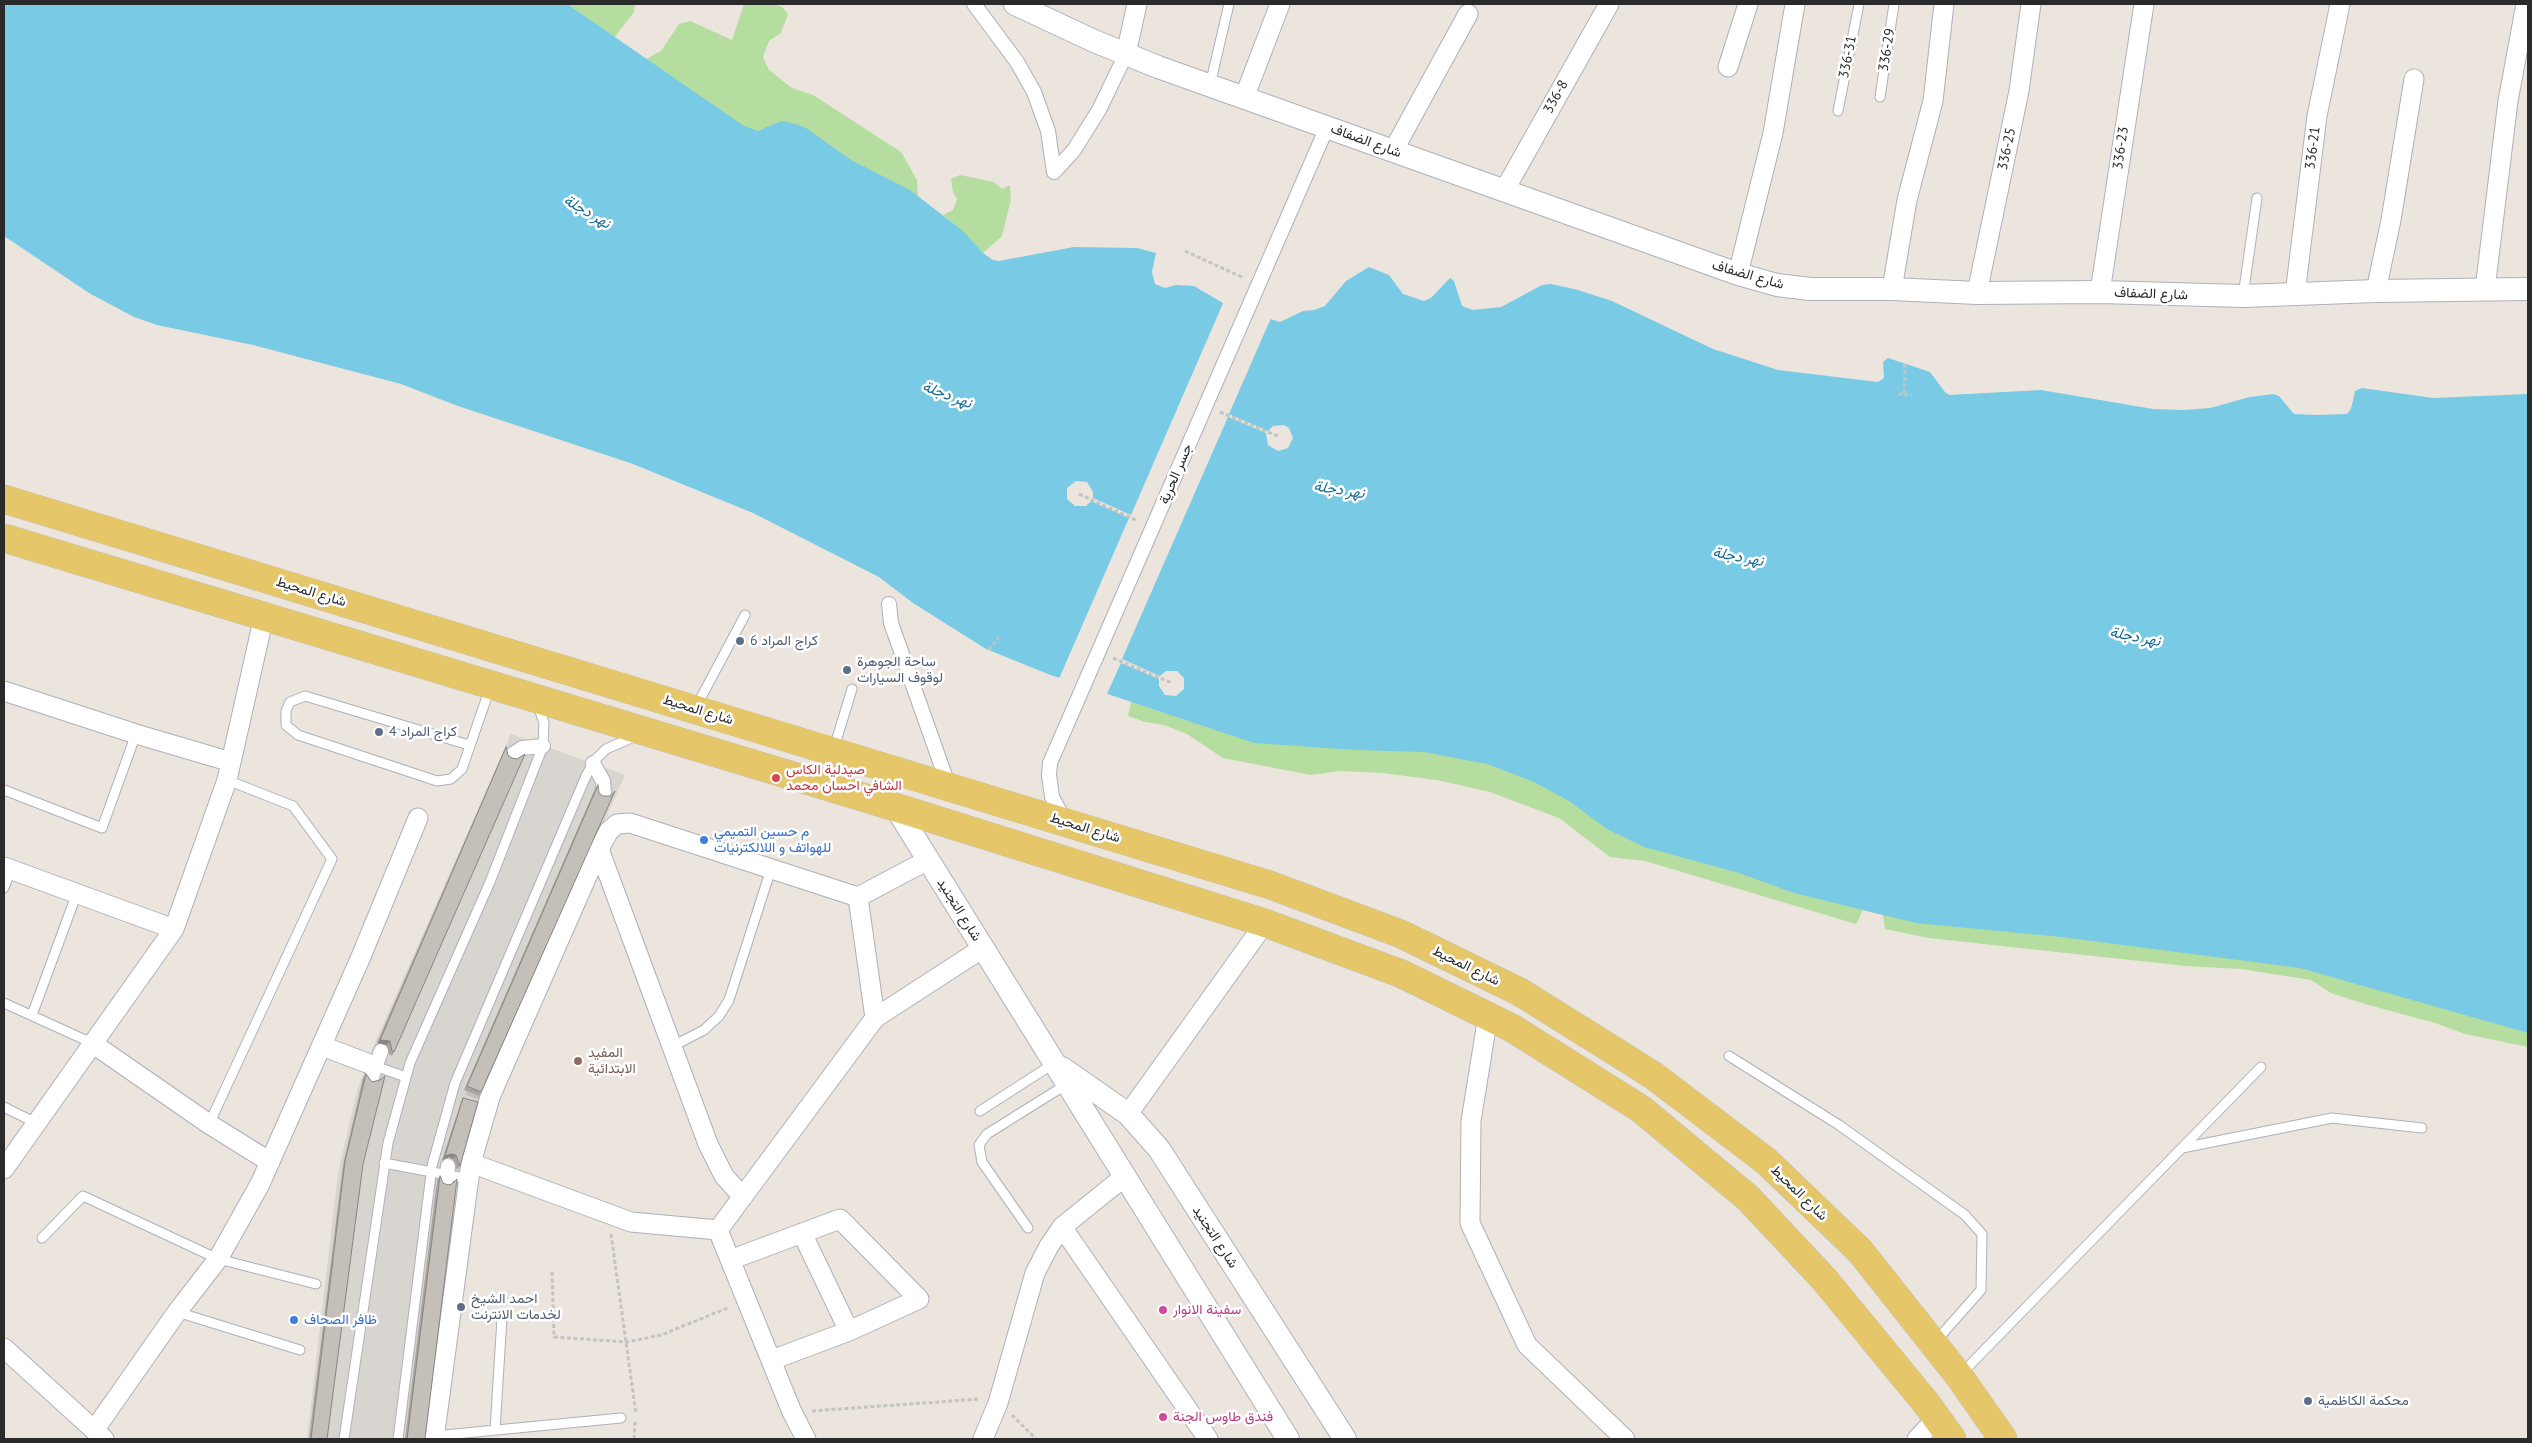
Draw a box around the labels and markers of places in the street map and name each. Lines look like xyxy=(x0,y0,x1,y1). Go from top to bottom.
place label: كراج المراد 6 xyxy=(750,633,818,649)
marker: كراج المراد 6 xyxy=(734,635,746,647)
place label: ساحة الجوهرة لوقوف السيارات xyxy=(857,654,943,686)
marker: ساحة الجوهرة لوقوف السيارات xyxy=(841,664,853,676)
place label: كراج المراد 4 xyxy=(389,724,457,740)
marker: كراج المراد 4 xyxy=(373,726,385,738)
place label: صيدلية الكاس الشافي احسان محمد xyxy=(786,762,902,794)
marker: صيدلية الكاس الشافي احسان محمد xyxy=(770,772,782,784)
place label: م حسين التميمي للهواتف و اللالكترنيات xyxy=(714,824,831,856)
marker: م حسين التميمي للهواتف و اللالكترنيات xyxy=(698,834,710,846)
place label: المفيد الابتدائية xyxy=(588,1045,636,1078)
marker: المفيد الابتدائية xyxy=(572,1055,584,1067)
place label: احمد الشيخ لخدمات الانترنت xyxy=(471,1291,561,1324)
marker: احمد الشيخ لخدمات الانترنت xyxy=(455,1301,467,1313)
place label: سفينة الانوار xyxy=(1173,1302,1241,1318)
marker: سفينة الانوار xyxy=(1157,1304,1169,1316)
place label: ظافر الصحاف xyxy=(304,1312,377,1328)
marker: ظافر الصحاف xyxy=(288,1314,300,1326)
place label: محكمة الكاظمية xyxy=(2318,1393,2409,1409)
marker: محكمة الكاظمية xyxy=(2302,1395,2314,1407)
place label: فندق طاوس الجنة xyxy=(1173,1409,1273,1425)
marker: فندق طاوس الجنة xyxy=(1157,1411,1169,1423)

